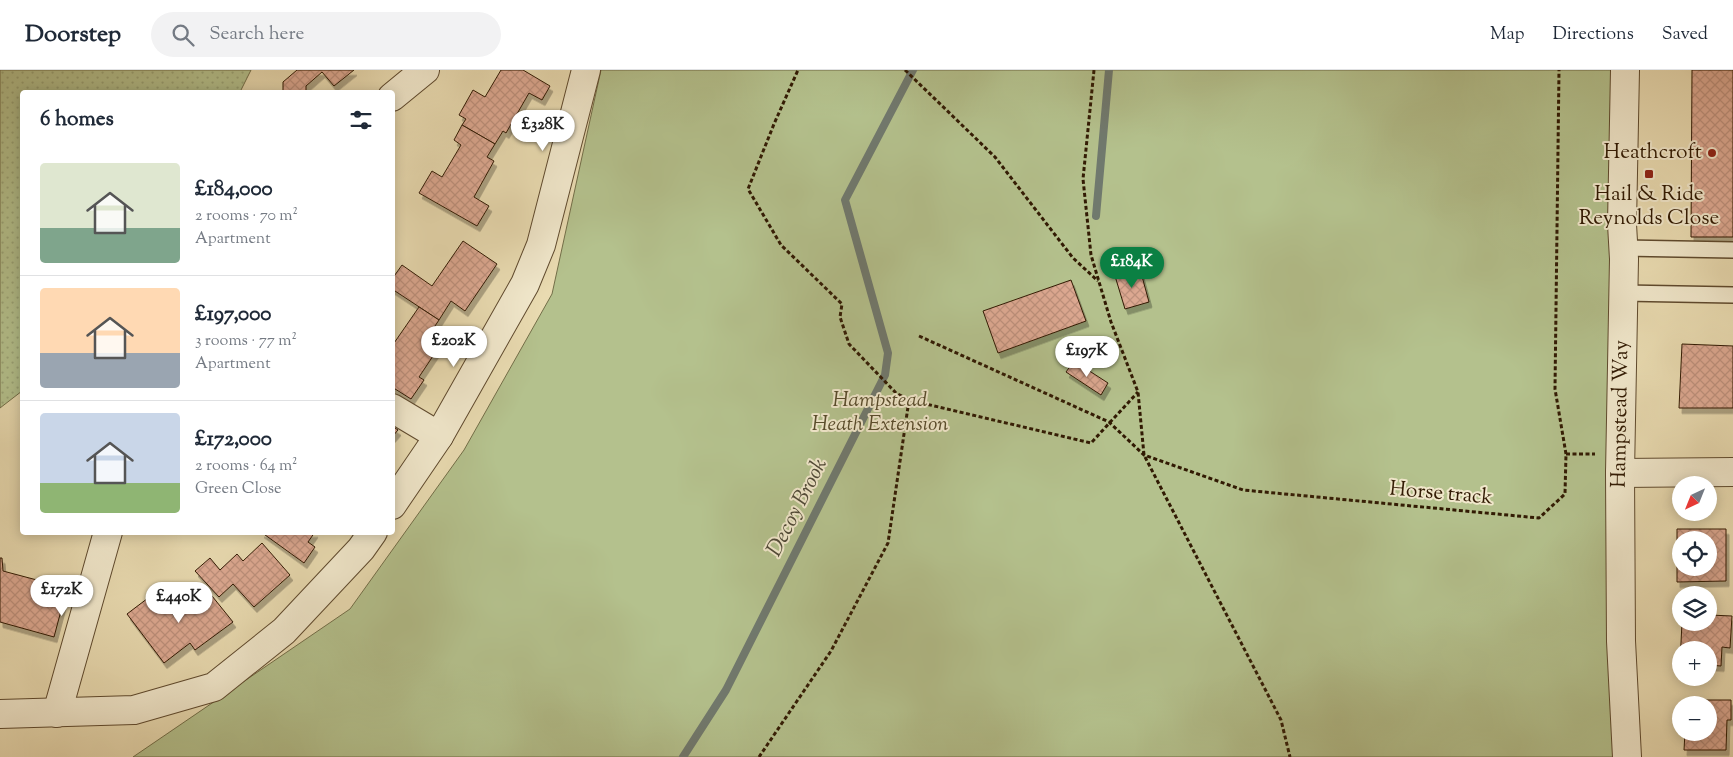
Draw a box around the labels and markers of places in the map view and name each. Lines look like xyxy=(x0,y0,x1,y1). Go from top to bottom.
pin: £328K xyxy=(508,109,578,152)
place label: Heathcroft xyxy=(1604,138,1702,168)
marker: Heathcroft xyxy=(1706,147,1718,159)
marker: Hail & Ride Reynolds Close xyxy=(1643,168,1655,180)
place label: Hail & Ride Reynolds Close xyxy=(1579,180,1719,234)
pin: £184K xyxy=(1097,246,1167,289)
pin: £202K xyxy=(419,326,489,368)
pin: £197K xyxy=(1052,336,1122,378)
pin: £172K xyxy=(27,574,97,617)
pin: £440K xyxy=(144,582,214,624)

